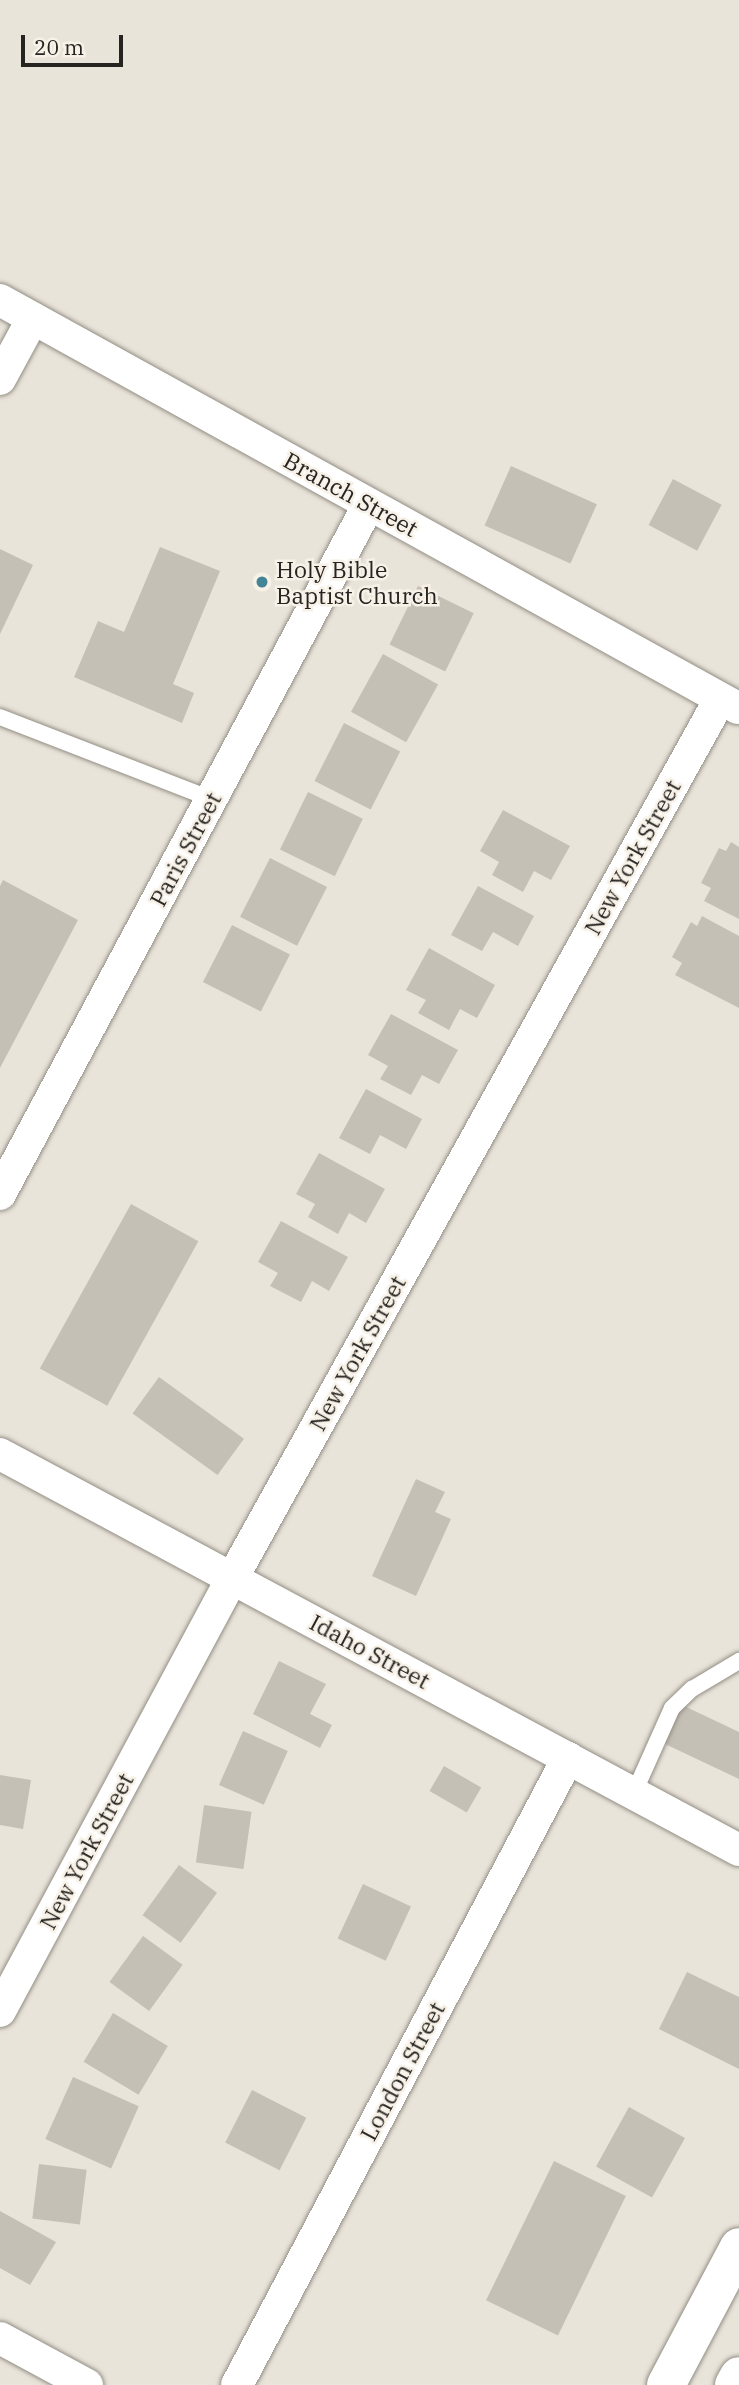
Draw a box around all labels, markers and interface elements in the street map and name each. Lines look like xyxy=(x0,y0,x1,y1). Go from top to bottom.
scale bar xyxy=(24,21,126,65)
text: 20 m xyxy=(34,33,84,61)
street label: Branch Street xyxy=(279,446,423,542)
place label: Holy Bible Baptist Church xyxy=(276,555,438,609)
marker: Holy Bible Baptist Church xyxy=(254,574,270,590)
street label: New York Street xyxy=(578,775,686,939)
street label: Paris Street xyxy=(143,787,227,911)
street label: New York Street xyxy=(303,1271,411,1435)
street label: Idaho Street xyxy=(305,1608,435,1694)
street label: New York Street xyxy=(33,1768,139,1934)
street label: London Street xyxy=(354,1997,450,2145)

